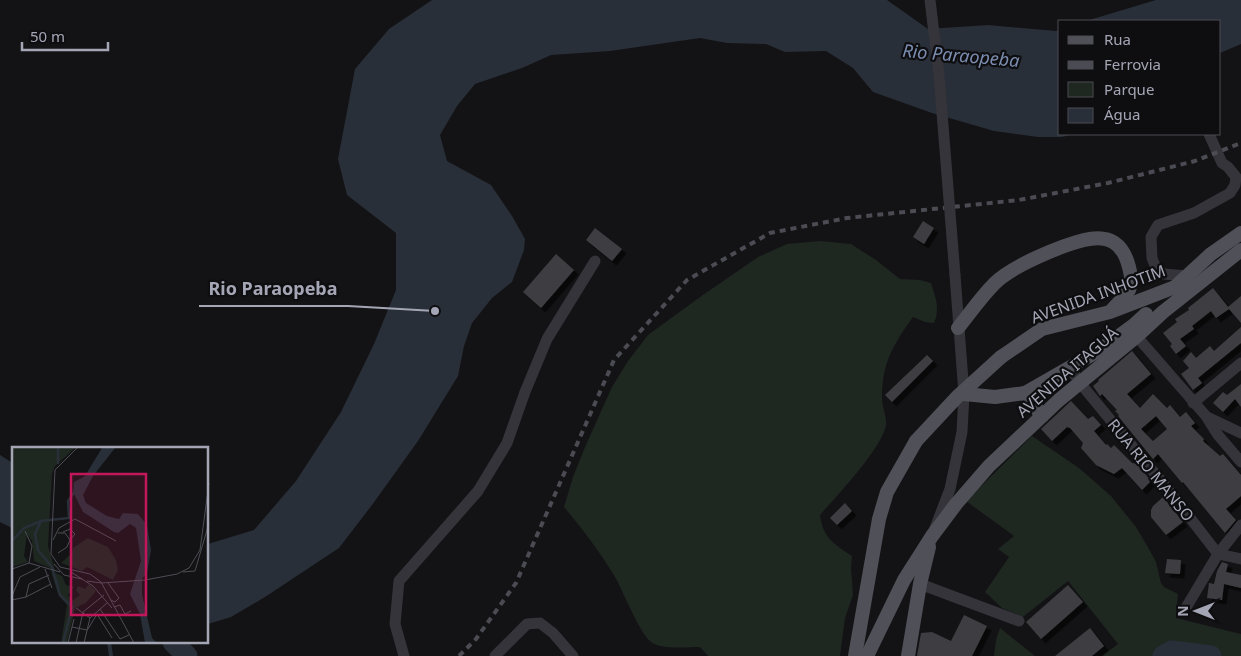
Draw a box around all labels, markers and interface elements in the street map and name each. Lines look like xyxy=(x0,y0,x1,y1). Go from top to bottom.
scale bar xyxy=(22,20,109,52)
legend xyxy=(1058,20,1221,135)
text: 50 m xyxy=(30,26,65,46)
text: Rua xyxy=(1104,29,1131,49)
water label: Rio Paraopeba xyxy=(901,38,1021,72)
text: Ferrovia xyxy=(1104,54,1161,74)
text: Parque xyxy=(1104,79,1154,99)
text: Água xyxy=(1104,104,1141,124)
street label: AVENIDA INHOTIM xyxy=(1028,259,1168,329)
callout: Rio Paraopeba xyxy=(199,273,348,306)
text: Rio Paraopeba xyxy=(208,276,338,300)
street label: AVENIDA ITAGUÁ xyxy=(1012,321,1123,422)
street label: RUA RIO MANSO xyxy=(1103,414,1199,526)
inset map xyxy=(12,447,209,644)
north arrow xyxy=(1171,586,1221,636)
text: N xyxy=(1173,605,1192,617)

